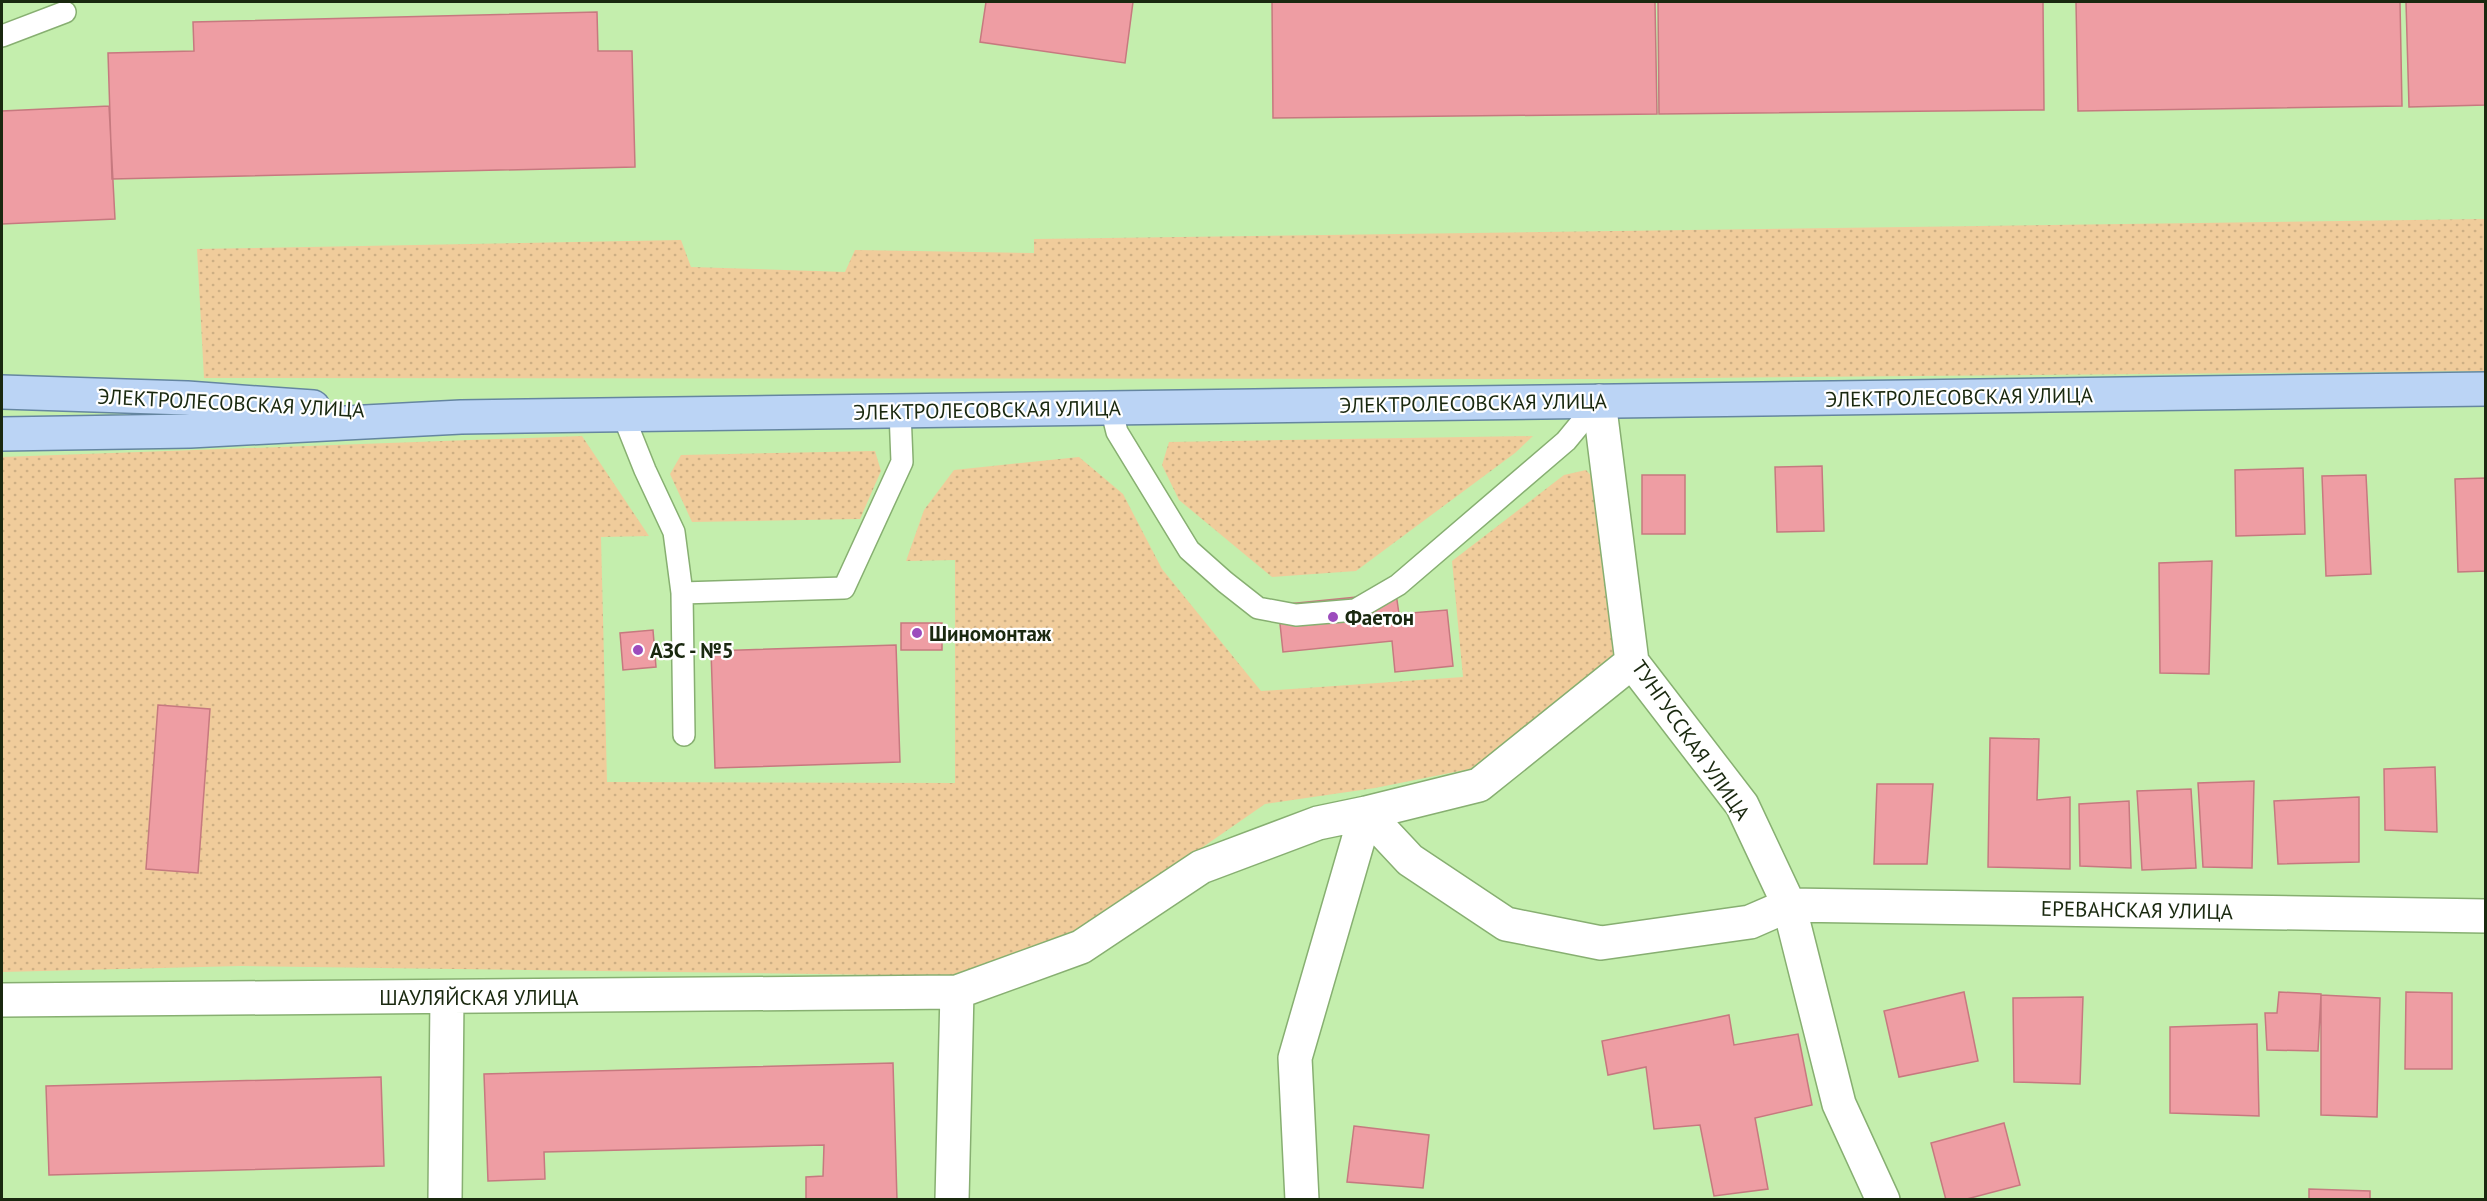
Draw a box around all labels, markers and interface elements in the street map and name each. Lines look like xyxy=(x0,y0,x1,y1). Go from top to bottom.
street label: ЭЛЕКТРОЛЕСОВСКАЯ УЛИЦА xyxy=(1825,381,2094,413)
street label: ЭЛЕКТРОЛЕСОВСКАЯ УЛИЦА xyxy=(97,383,366,424)
street label: ЭЛЕКТРОЛЕСОВСКАЯ УЛИЦА xyxy=(1339,387,1608,419)
street label: ЭЛЕКТРОЛЕСОВСКАЯ УЛИЦА xyxy=(853,394,1122,426)
place label: Фаетон xyxy=(1345,604,1414,631)
marker: Фаетон xyxy=(1326,610,1340,624)
place label: Шиномонтаж xyxy=(929,620,1052,647)
marker: Шиномонтаж xyxy=(910,626,924,640)
place label: АЗС - №5 xyxy=(650,637,734,664)
marker: АЗС - №5 xyxy=(631,643,645,657)
street label: ТУНГУССКАЯ УЛИЦА xyxy=(1626,655,1757,826)
street label: ЕРЕВАНСКАЯ УЛИЦА xyxy=(2041,895,2234,925)
street label: ШАУЛЯЙСКАЯ УЛИЦА xyxy=(379,984,579,1011)

